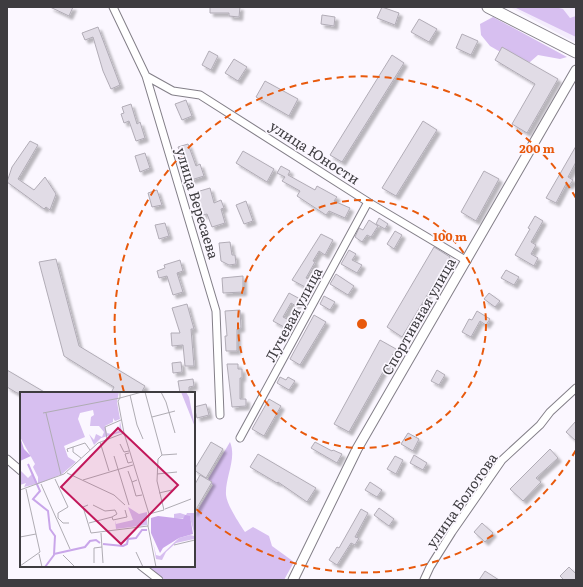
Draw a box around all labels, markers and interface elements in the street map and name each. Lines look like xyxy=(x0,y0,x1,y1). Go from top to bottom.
street label: улица Юности xyxy=(266,115,364,189)
text: 200 m xyxy=(519,139,555,157)
street label: улица Вересаева xyxy=(172,145,225,262)
text: 100 m xyxy=(433,227,467,245)
street label: Спортивная улица xyxy=(376,253,460,378)
street label: Лучевая улица xyxy=(260,263,327,365)
centre of rings xyxy=(355,317,369,331)
inset map xyxy=(20,392,195,567)
street label: улица Болотова xyxy=(421,448,502,552)

